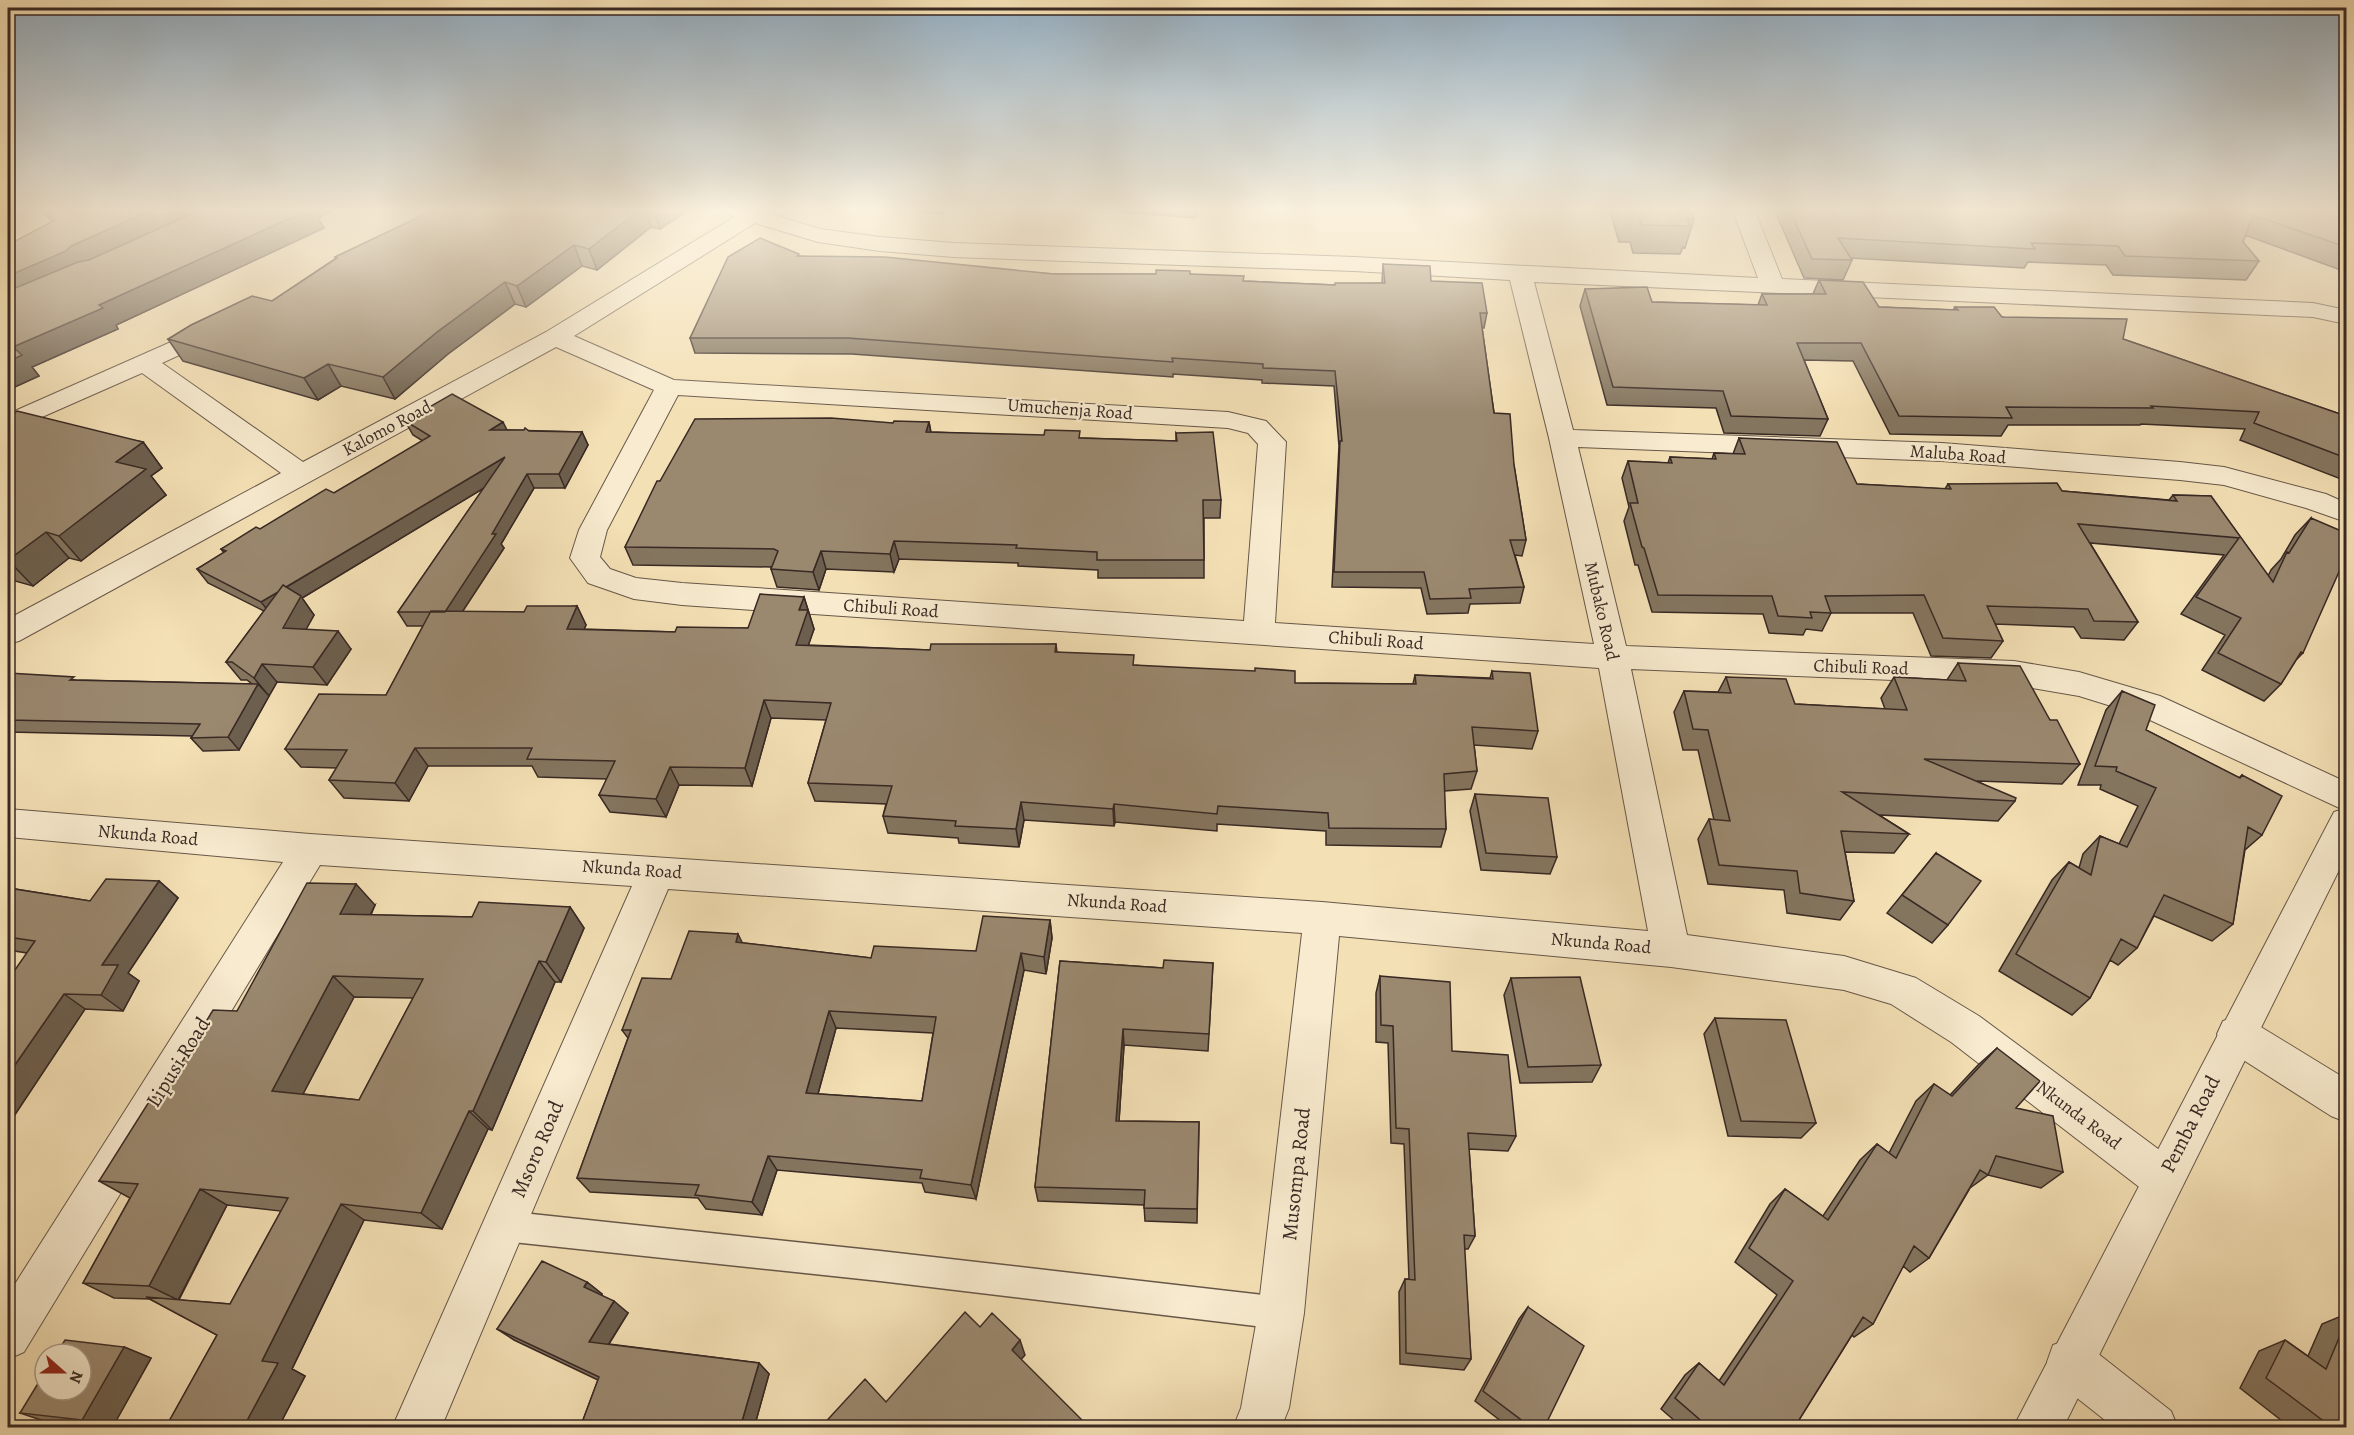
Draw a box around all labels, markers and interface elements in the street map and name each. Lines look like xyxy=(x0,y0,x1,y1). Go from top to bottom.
street label: Umuchenja Road xyxy=(1006,393,1134,425)
street label: Kalomo Road xyxy=(338,394,436,462)
street label: Maluba Road xyxy=(1909,439,2007,469)
street label: Mubako Road xyxy=(1579,559,1625,663)
street label: Chibuli Road xyxy=(843,593,940,623)
street label: Chibuli Road xyxy=(1328,625,1425,655)
street label: Chibuli Road xyxy=(1813,653,1909,681)
street label: Nkunda Road xyxy=(97,819,199,851)
street label: Nkunda Road xyxy=(581,854,683,885)
street label: Nkunda Road xyxy=(1066,888,1168,919)
street label: Nkunda Road xyxy=(1550,927,1652,959)
street label: Lipusi Road xyxy=(139,1011,217,1112)
street label: Pemba Road xyxy=(2153,1070,2227,1178)
street label: Nkunda Road xyxy=(2032,1075,2127,1155)
street label: Msoro Road xyxy=(504,1096,570,1202)
street label: Musompa Road xyxy=(1275,1105,1317,1242)
north arrow xyxy=(33,1342,93,1402)
text: N xyxy=(64,1368,88,1387)

